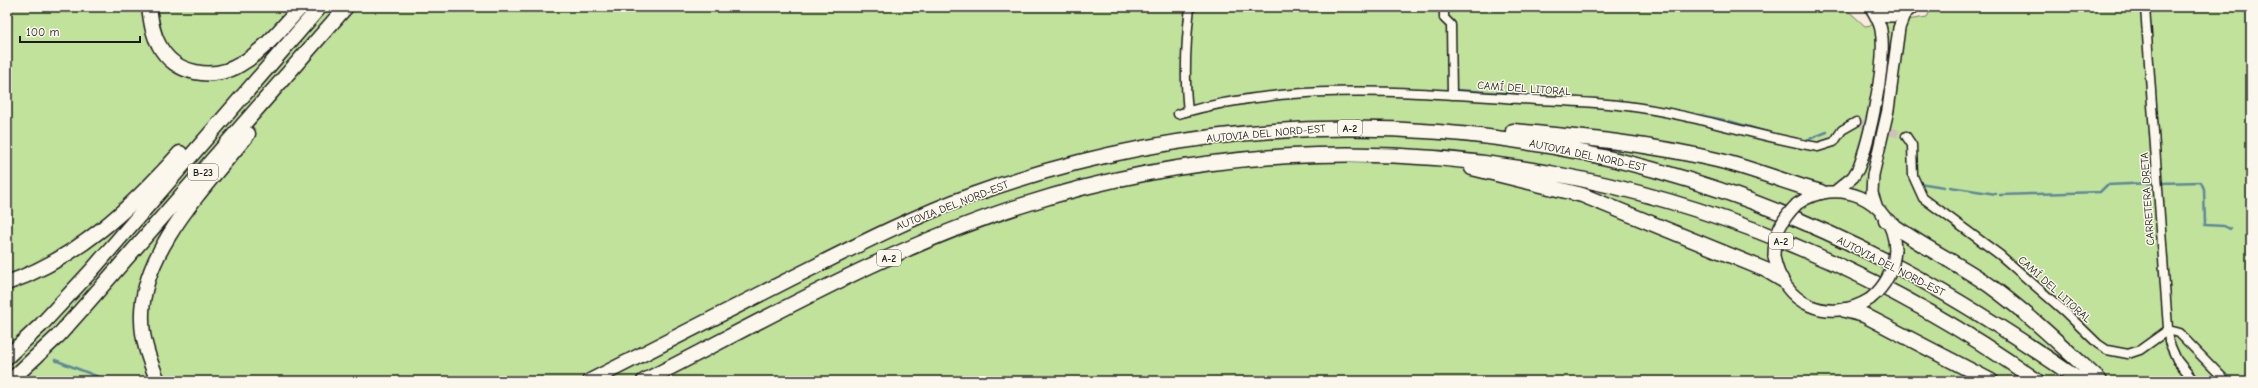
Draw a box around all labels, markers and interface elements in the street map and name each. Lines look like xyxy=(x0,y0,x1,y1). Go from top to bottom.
scale bar xyxy=(20,18,140,44)
text: 100 m xyxy=(26,25,59,39)
street label: CAMÍ DEL LITORAL xyxy=(1477,78,1572,98)
road number: A-2 xyxy=(1338,120,1362,136)
street label: AUTOVIA DEL NORD-EST xyxy=(1206,122,1326,145)
street label: AUTOVIA DEL NORD-EST xyxy=(1528,137,1648,174)
street label: CARRETERA DRETA xyxy=(2138,151,2157,246)
road number: B-23 xyxy=(188,164,218,180)
street label: AUTOVIA DEL NORD-EST xyxy=(894,178,1011,233)
road number: A-2 xyxy=(1769,233,1793,249)
street label: AUTOVIA DEL NORD-EST xyxy=(1835,233,1947,300)
road number: A-2 xyxy=(877,250,901,266)
street label: CAMÍ DEL LITORAL xyxy=(2016,253,2095,326)

